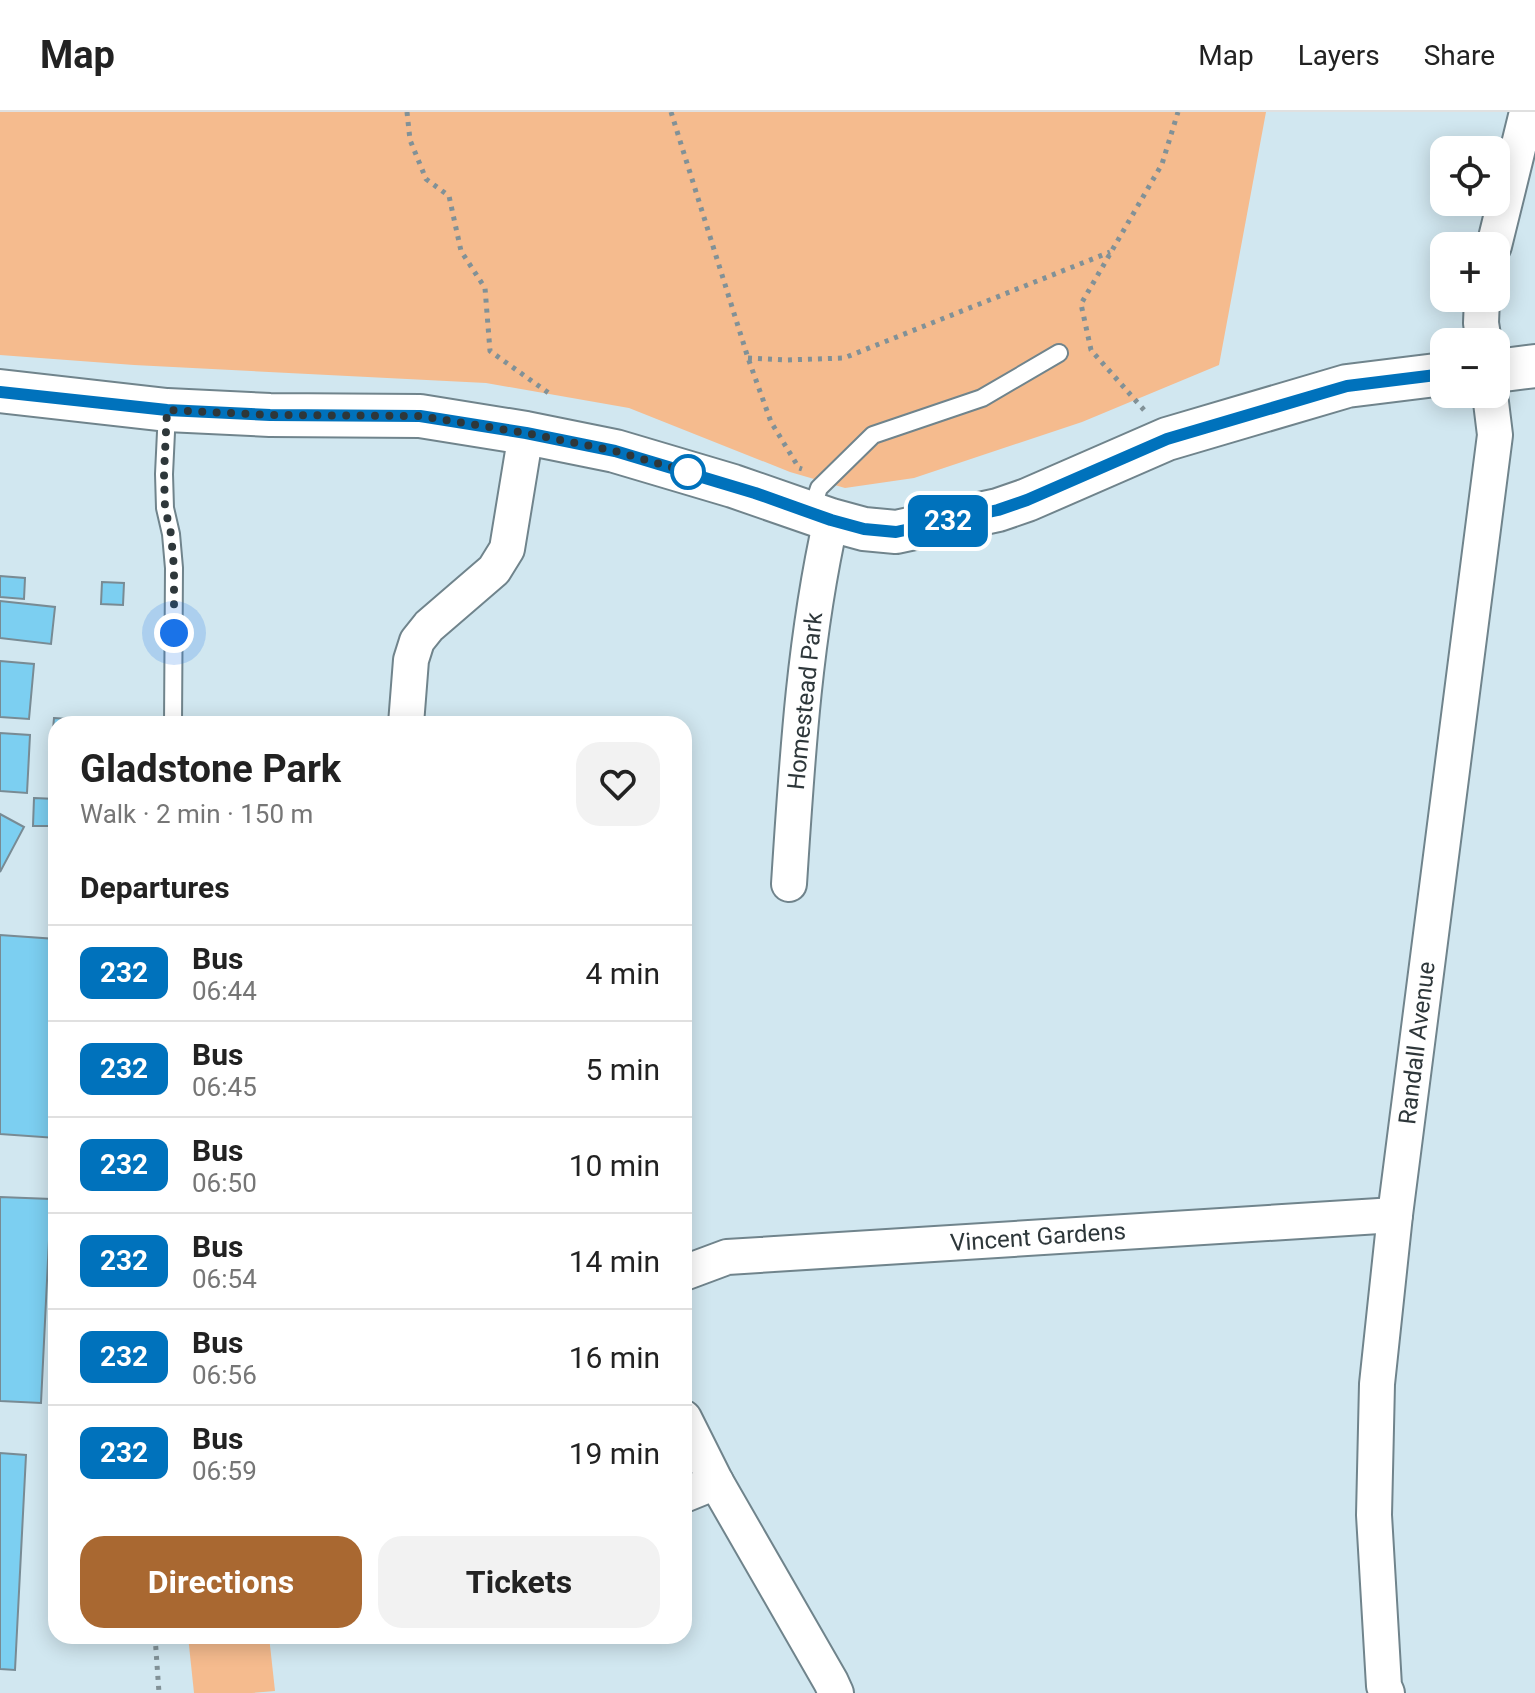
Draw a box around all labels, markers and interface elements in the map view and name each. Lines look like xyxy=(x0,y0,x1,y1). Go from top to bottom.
text: Map xyxy=(40,33,115,77)
text: Map xyxy=(1198,39,1254,72)
text: Layers xyxy=(1298,39,1380,72)
text: Share xyxy=(1424,39,1495,72)
map controls xyxy=(1430,136,1510,408)
button: locate xyxy=(1430,136,1510,216)
button: + xyxy=(1430,232,1510,312)
button: − xyxy=(1430,328,1510,408)
unlabelled marker xyxy=(671,455,705,489)
line badge: 232 xyxy=(902,495,994,547)
text: 232 xyxy=(924,504,972,537)
street label: Homestead Park xyxy=(782,610,828,791)
your location xyxy=(154,613,194,653)
button: heart xyxy=(576,742,660,826)
text: Gladstone Park xyxy=(80,747,341,791)
text: Walk · 2 min · 150 m xyxy=(80,799,313,829)
text: Departures xyxy=(80,870,230,905)
text: Bus xyxy=(192,941,243,976)
text: 232 xyxy=(100,956,148,989)
text: 4 min xyxy=(586,956,660,991)
street label: Randall Avenue xyxy=(1393,960,1441,1126)
text: 06:44 xyxy=(192,976,257,1006)
text: Bus xyxy=(192,1037,243,1072)
text: 232 xyxy=(100,1052,148,1085)
text: 5 min xyxy=(586,1052,660,1087)
text: 06:45 xyxy=(192,1072,257,1102)
text: Bus xyxy=(192,1133,243,1168)
text: 232 xyxy=(100,1148,148,1181)
text: 10 min xyxy=(569,1148,660,1183)
text: 06:50 xyxy=(192,1168,257,1198)
street label: Vincent Gardens xyxy=(949,1217,1127,1257)
text: Bus xyxy=(192,1229,243,1264)
text: 232 xyxy=(100,1244,148,1277)
text: 14 min xyxy=(569,1244,660,1279)
text: 06:54 xyxy=(192,1264,257,1294)
text: Bus xyxy=(192,1325,243,1360)
text: 232 xyxy=(100,1340,148,1373)
text: 16 min xyxy=(569,1340,660,1375)
text: 06:56 xyxy=(192,1360,257,1390)
text: Bus xyxy=(192,1421,243,1456)
text: 232 xyxy=(100,1436,148,1469)
text: 19 min xyxy=(569,1436,660,1471)
text: 06:59 xyxy=(192,1456,257,1486)
button: Directions xyxy=(80,1536,362,1628)
button: Tickets xyxy=(378,1536,660,1628)

